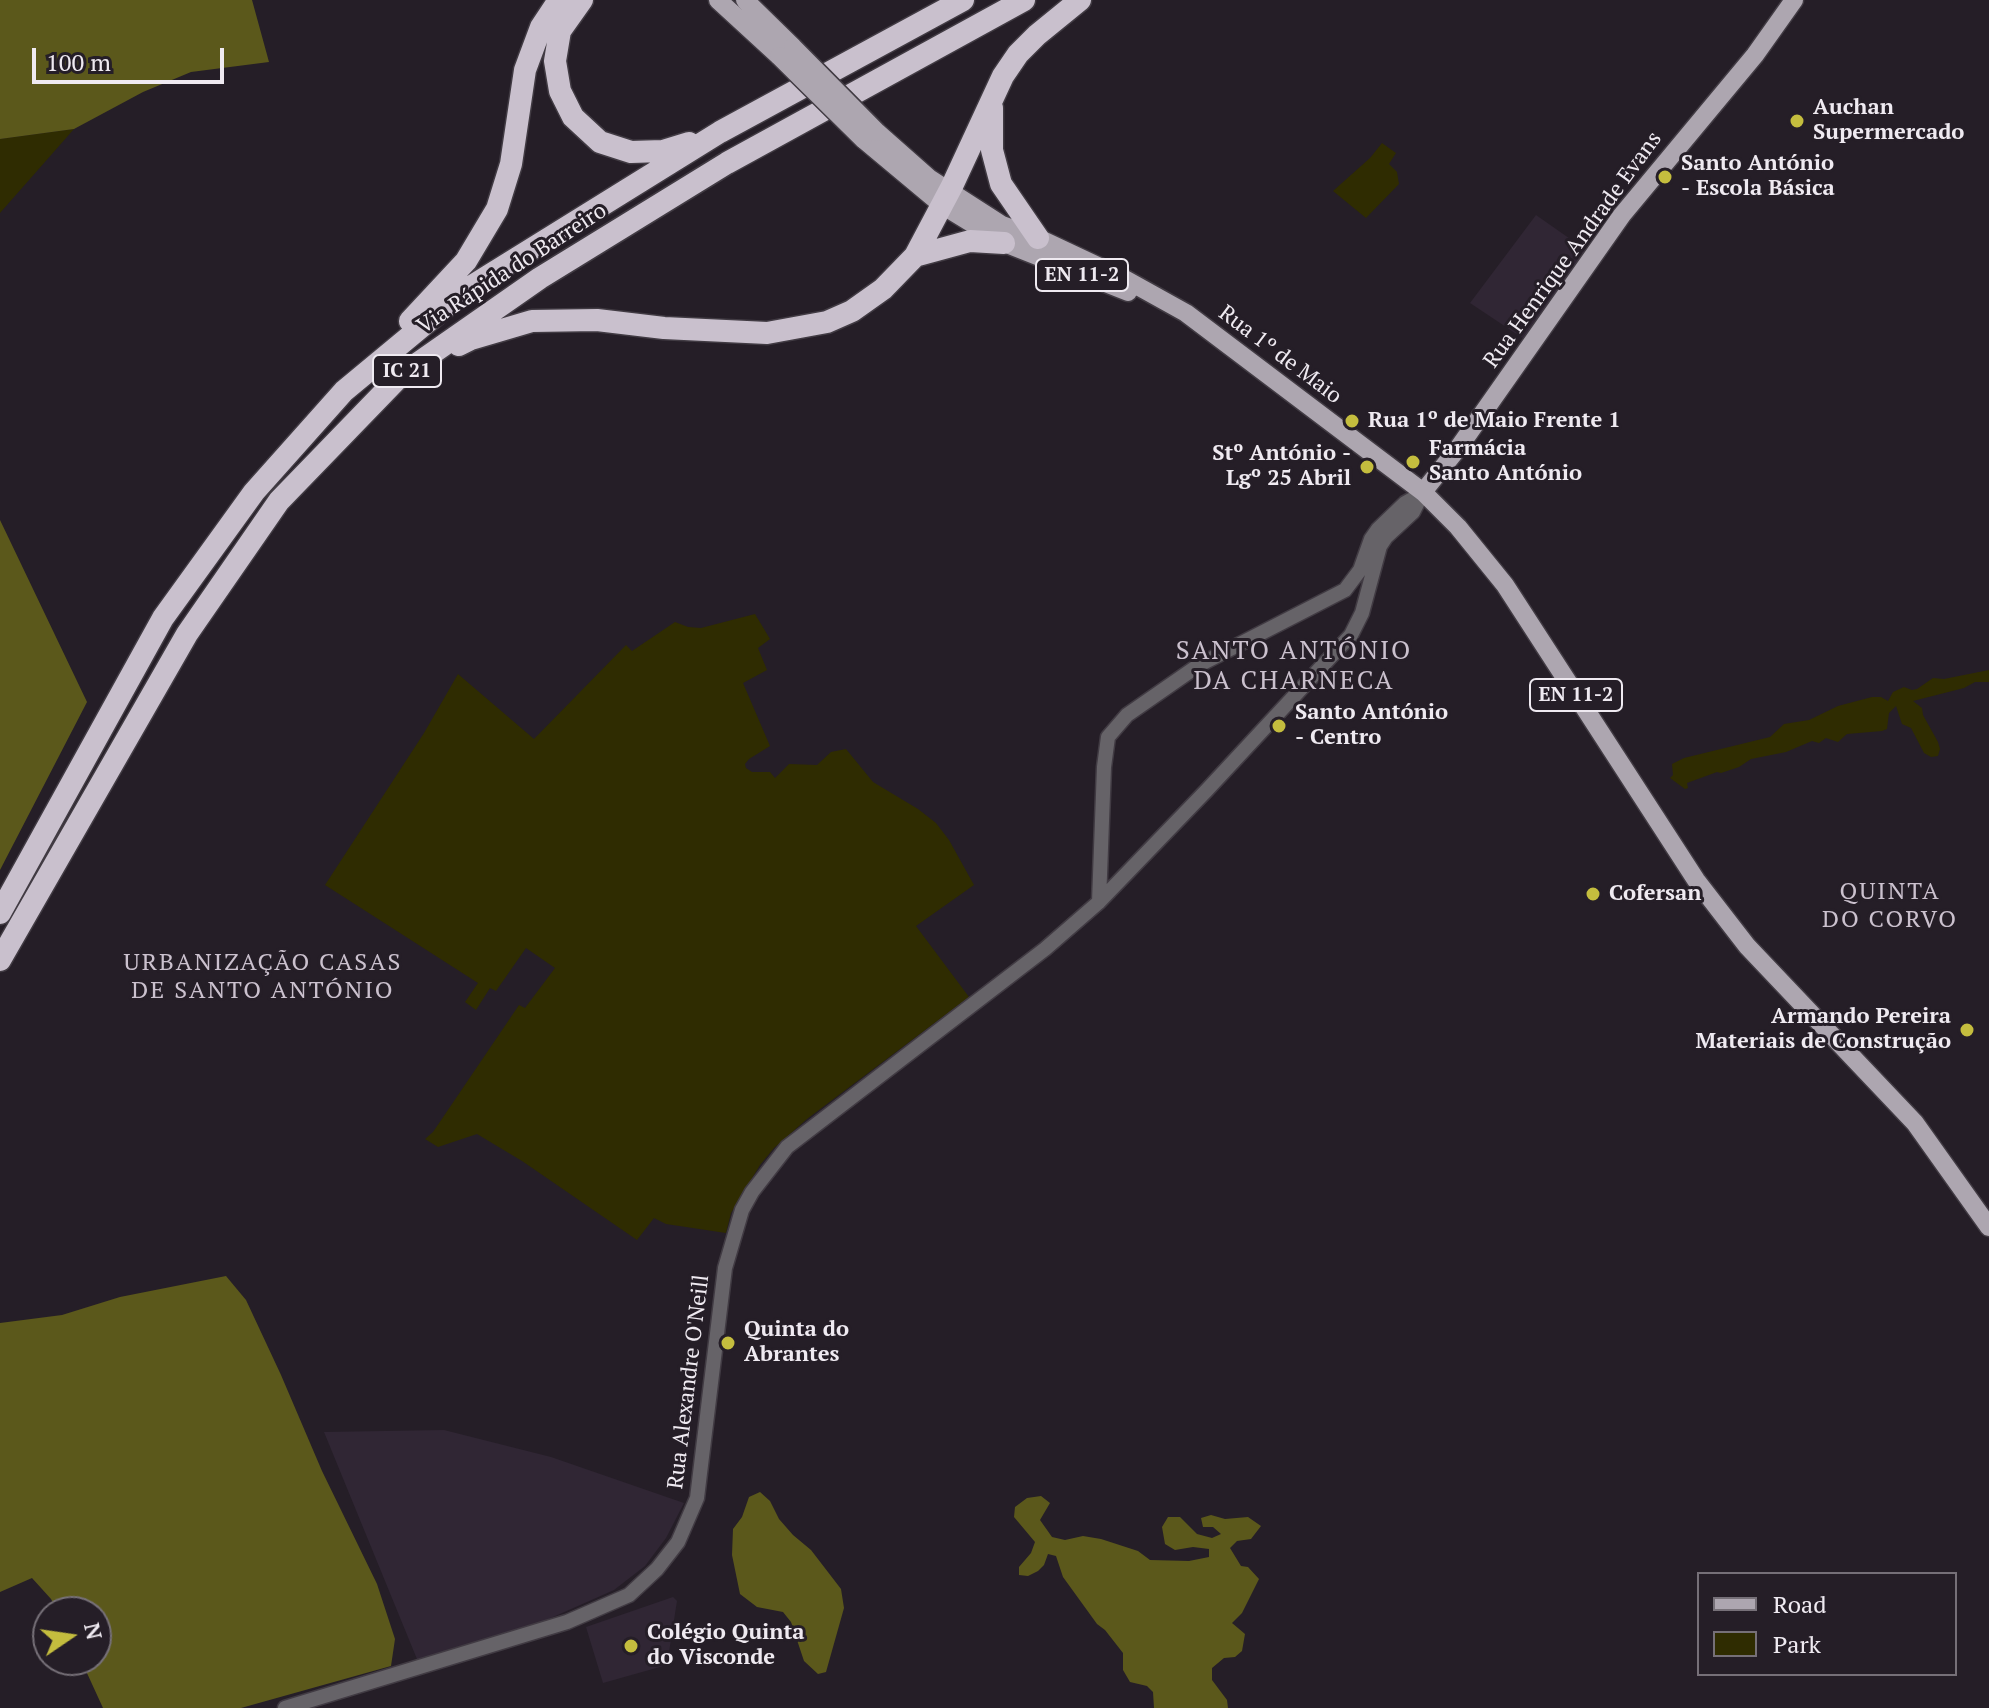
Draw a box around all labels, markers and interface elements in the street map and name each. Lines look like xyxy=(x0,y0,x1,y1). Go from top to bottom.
scale bar xyxy=(36,32,228,82)
text: 100 m xyxy=(46,46,111,78)
place label: Auchan Supermercado xyxy=(1813,95,1964,146)
marker: Auchan Supermercado xyxy=(1788,112,1806,130)
street label: Rua Henrique Andrade Evans xyxy=(1478,127,1668,373)
place label: Santo António - Escola Básica xyxy=(1681,151,1835,202)
marker: Santo António - Escola Básica xyxy=(1656,168,1674,186)
street label: Via Rápida do Barreiro xyxy=(412,198,612,340)
road number: EN 11-2 xyxy=(1036,259,1128,291)
street label: Rua 1º de Maio xyxy=(1213,300,1347,410)
road number: IC 21 xyxy=(373,355,441,387)
place label: Rua 1º de Maio Frente 1 xyxy=(1368,408,1621,434)
marker: Rua 1º de Maio Frente 1 xyxy=(1343,412,1361,430)
place label: Farmácia Santo António xyxy=(1429,436,1582,488)
place label: Stº António - Lgº 25 Abril xyxy=(1212,441,1351,492)
marker: Farmácia Santo António xyxy=(1404,453,1422,471)
marker: Stº António - Lgº 25 Abril xyxy=(1358,458,1376,476)
district label: SANTO ANTÓNIO DA CHARNECA xyxy=(1176,636,1412,698)
road number: EN 11-2 xyxy=(1530,679,1622,711)
place label: Santo António - Centro xyxy=(1295,700,1448,752)
marker: Santo António - Centro xyxy=(1270,717,1288,735)
district label: QUINTA DO CORVO xyxy=(1822,878,1958,934)
place label: Cofersan xyxy=(1609,881,1701,907)
marker: Cofersan xyxy=(1584,885,1602,903)
district label: URBANIZAÇÃO CASAS DE SANTO ANTÓNIO xyxy=(124,949,402,1005)
place label: Armando Pereira Materiais de Construção xyxy=(1696,1004,1951,1056)
marker: Armando Pereira Materiais de Construção xyxy=(1958,1021,1976,1039)
street label: Rua Alexandre O'Neill xyxy=(663,1273,715,1491)
place label: Quinta do Abrantes xyxy=(744,1317,849,1368)
marker: Quinta do Abrantes xyxy=(719,1334,737,1352)
legend xyxy=(1697,1572,1957,1676)
text: Road xyxy=(1773,1588,1827,1620)
north arrow xyxy=(32,1596,112,1676)
text: N xyxy=(78,1620,110,1642)
place label: Colégio Quinta do Visconde xyxy=(647,1620,805,1672)
text: Park xyxy=(1773,1628,1821,1660)
marker: Colégio Quinta do Visconde xyxy=(622,1637,640,1655)

